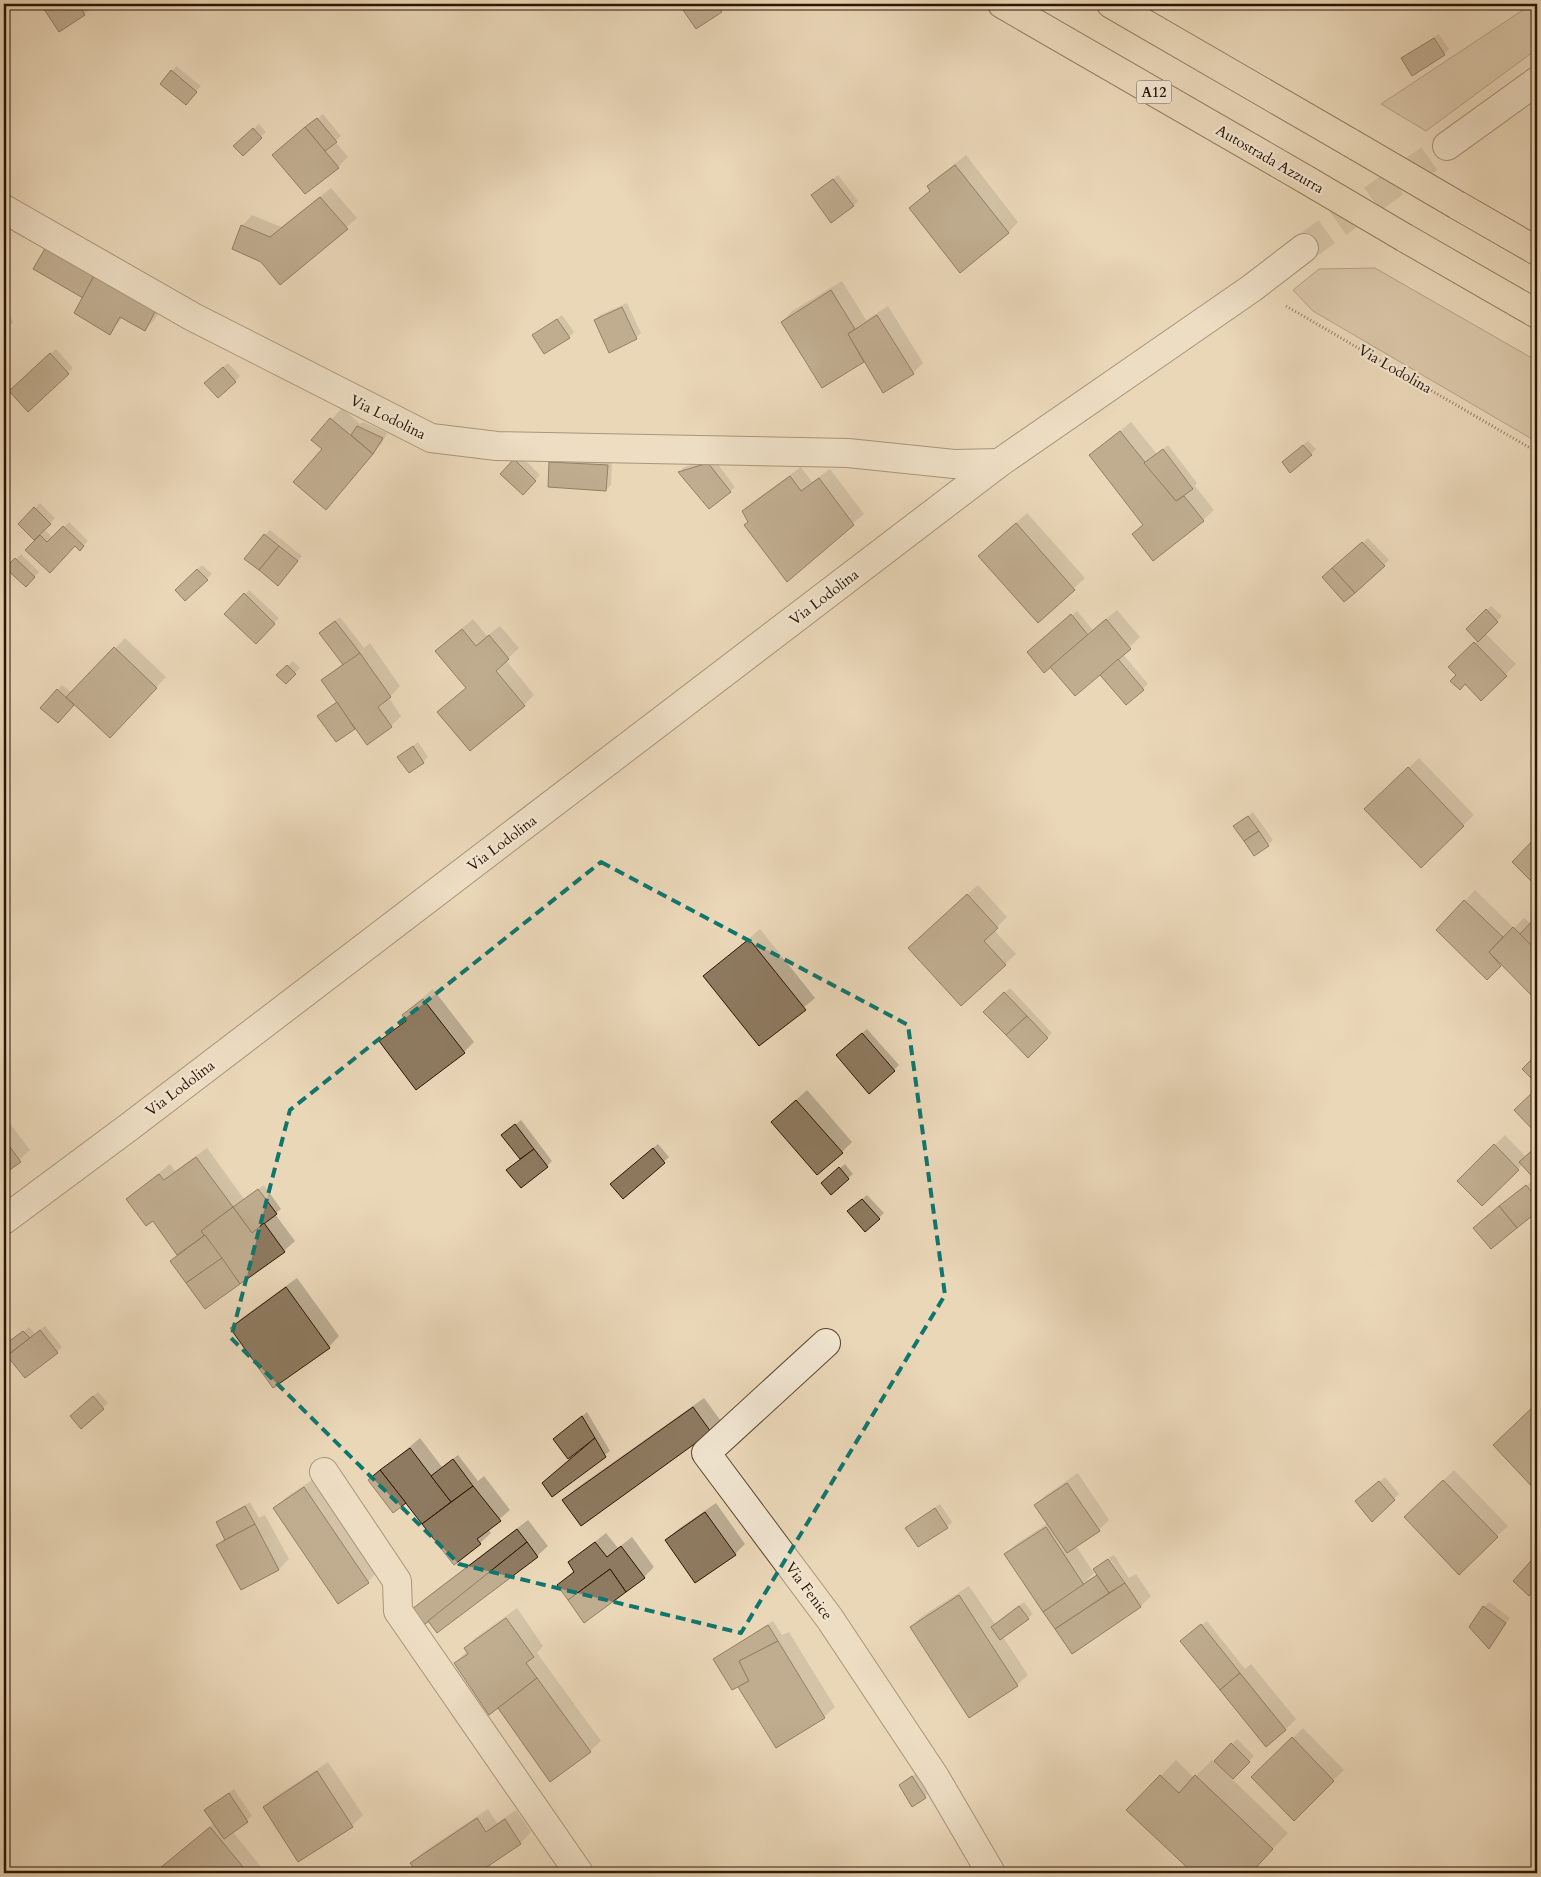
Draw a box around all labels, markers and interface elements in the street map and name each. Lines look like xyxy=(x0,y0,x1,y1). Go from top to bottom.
road number: A12 xyxy=(1136,80,1172,104)
street label: Autostrada Azzurra xyxy=(1212,120,1328,198)
street label: Via Lodolina xyxy=(1354,340,1436,398)
street label: Via Lodolina xyxy=(347,390,430,444)
street label: Via Lodolina xyxy=(785,564,863,630)
street label: Via Lodolina xyxy=(463,810,541,876)
street label: Via Lodolina xyxy=(141,1055,219,1121)
street label: Via Fenice xyxy=(781,1558,837,1624)

